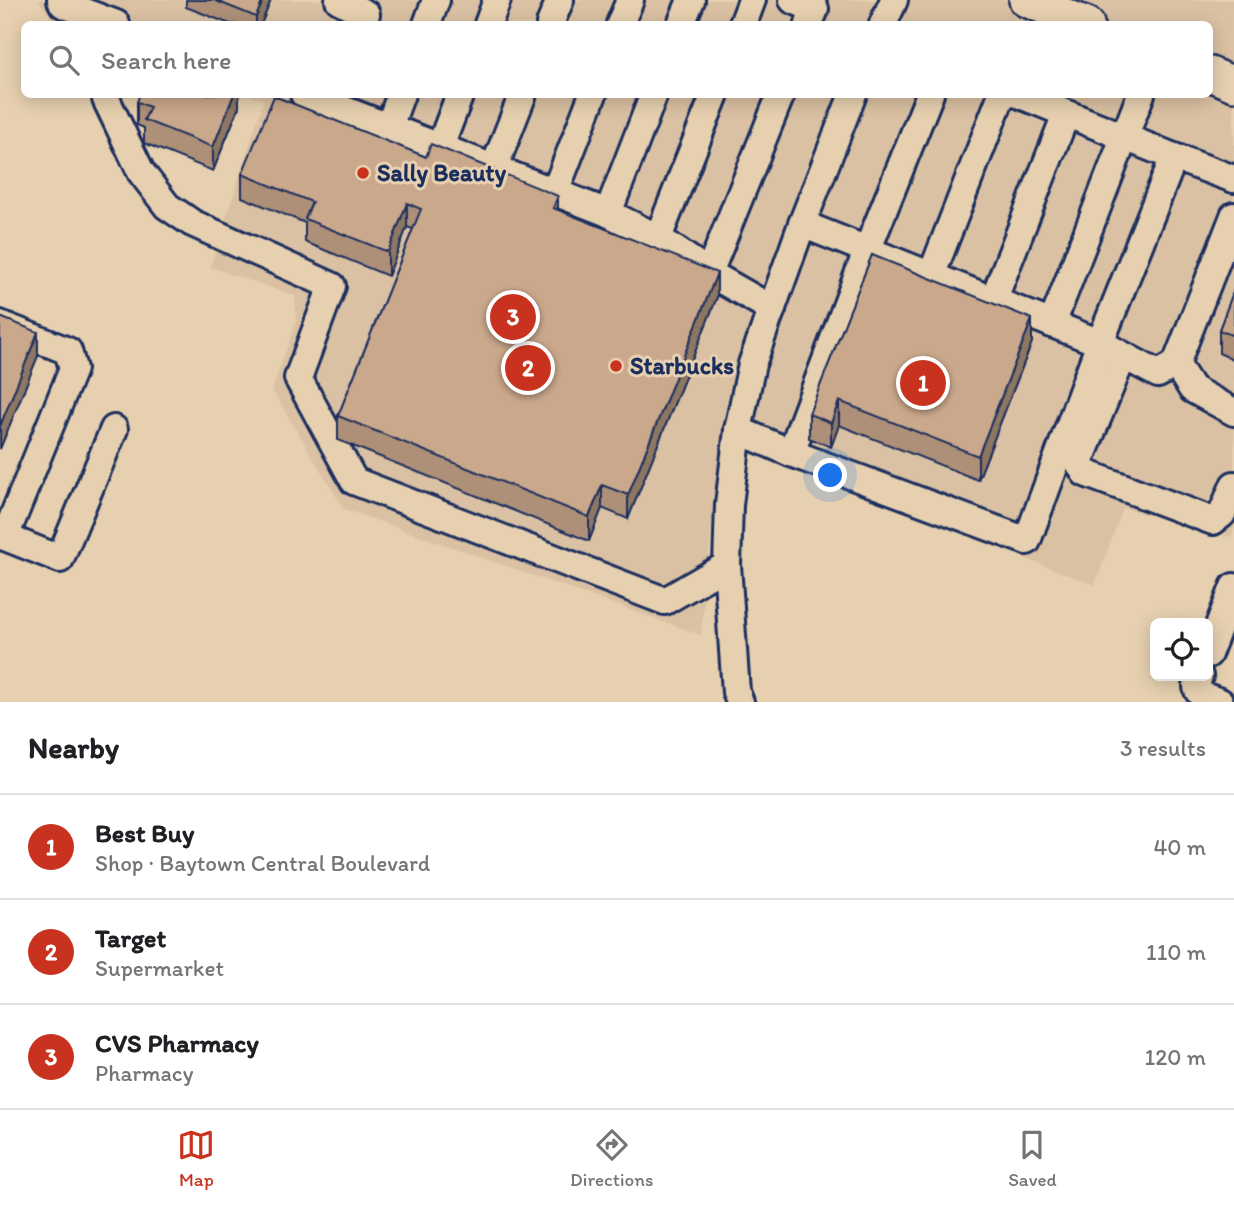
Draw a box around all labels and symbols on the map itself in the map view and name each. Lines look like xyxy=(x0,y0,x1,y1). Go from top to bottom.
place label: Sally Beauty xyxy=(377,158,507,188)
marker: Sally Beauty xyxy=(355,165,371,181)
pin: 3 xyxy=(490,291,536,343)
pin: 2 xyxy=(505,342,551,394)
place label: Starbucks xyxy=(630,351,734,380)
pin: 1 xyxy=(900,357,946,409)
marker: Starbucks xyxy=(608,358,624,374)
your location xyxy=(813,458,847,492)

